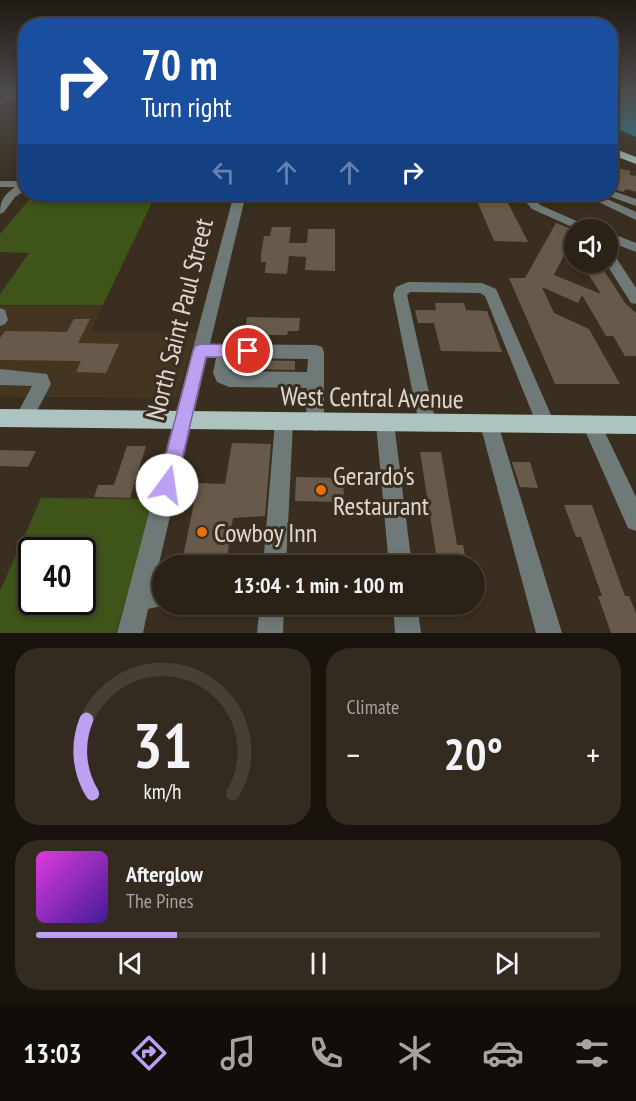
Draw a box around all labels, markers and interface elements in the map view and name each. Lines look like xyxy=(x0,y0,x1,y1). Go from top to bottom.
text: 70 m xyxy=(141,37,218,92)
icon: right xyxy=(42,42,120,120)
text: Turn right xyxy=(141,90,232,124)
icon: left xyxy=(207,156,240,189)
icon: ahead xyxy=(270,156,303,189)
icon: ahead xyxy=(333,156,366,189)
icon: right xyxy=(396,156,429,189)
street label: North Saint Paul Street xyxy=(138,215,220,423)
map controls xyxy=(564,219,618,273)
button: sound xyxy=(564,219,618,273)
pin xyxy=(222,325,273,376)
icon: arrive xyxy=(231,334,264,367)
street label: West Central Avenue xyxy=(280,379,464,415)
position arrow xyxy=(135,453,199,517)
place label: Gerardo's Restaurant xyxy=(333,459,429,522)
marker: Gerardo's Restaurant xyxy=(314,483,328,497)
place label: Cowboy Inn xyxy=(214,516,317,549)
marker: Cowboy Inn xyxy=(195,525,209,539)
speed limit sign: 40 xyxy=(18,537,96,615)
text: 13:04 · 1 min · 100 m xyxy=(233,571,404,599)
text: Climate xyxy=(347,694,399,720)
text: 31 xyxy=(133,704,193,785)
text: 20° xyxy=(444,724,503,782)
text: − xyxy=(347,733,360,776)
text: + xyxy=(586,733,600,776)
text: km/h xyxy=(144,777,182,805)
text: Afterglow xyxy=(126,860,203,888)
text: The Pines xyxy=(126,888,193,914)
icon: previous xyxy=(114,947,147,980)
icon: pause xyxy=(302,947,335,980)
icon: next xyxy=(490,947,523,980)
icon: directions xyxy=(128,1032,170,1074)
icon: music xyxy=(217,1032,259,1074)
icon: phone xyxy=(305,1032,347,1074)
icon: climate xyxy=(394,1032,436,1074)
icon: car xyxy=(482,1032,524,1074)
icon: filters xyxy=(571,1032,613,1074)
text: 13:03 xyxy=(23,1036,82,1070)

